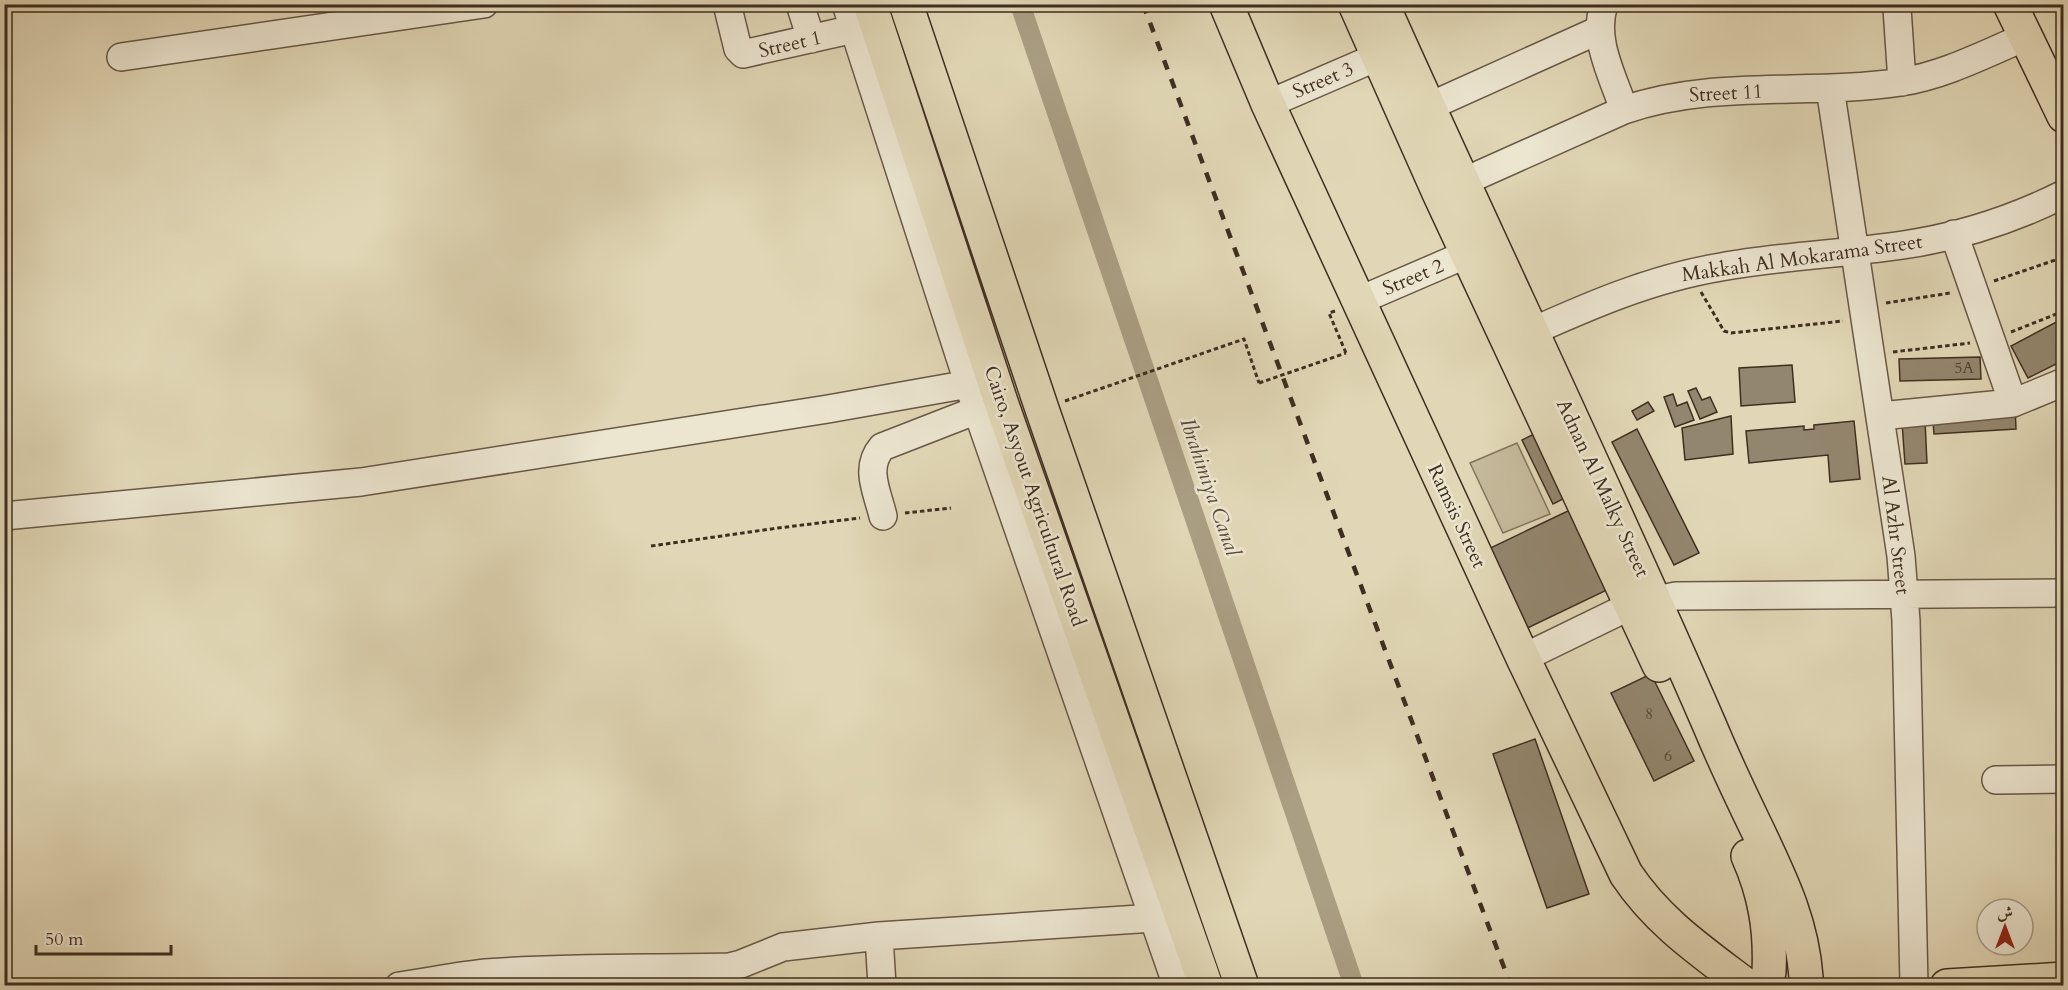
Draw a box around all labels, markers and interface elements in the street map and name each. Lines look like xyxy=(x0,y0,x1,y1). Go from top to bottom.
street label: Street 1 xyxy=(756,24,824,64)
street label: Street 3 xyxy=(1288,55,1358,105)
street label: Street 11 xyxy=(1688,78,1764,108)
street label: Makkah Al Mokarama Street xyxy=(1680,228,1925,288)
street label: Street 2 xyxy=(1378,252,1448,302)
house number: 5A xyxy=(1954,357,1974,379)
street label: Cairo, Asyout Agricultural Road xyxy=(978,362,1093,630)
street label: Adnan Al Malky Street xyxy=(1550,395,1656,582)
water label: Ibrahimiya Canal xyxy=(1173,414,1248,561)
street label: Ramsis Street xyxy=(1421,460,1493,573)
street label: Al Azhr Street xyxy=(1875,474,1917,597)
house number: 8 xyxy=(1645,703,1653,725)
house number: 6 xyxy=(1664,745,1672,767)
north arrow xyxy=(1975,897,2035,957)
text: ش xyxy=(1997,902,2013,924)
scale bar xyxy=(36,918,171,956)
text: 50 m xyxy=(45,927,84,952)

